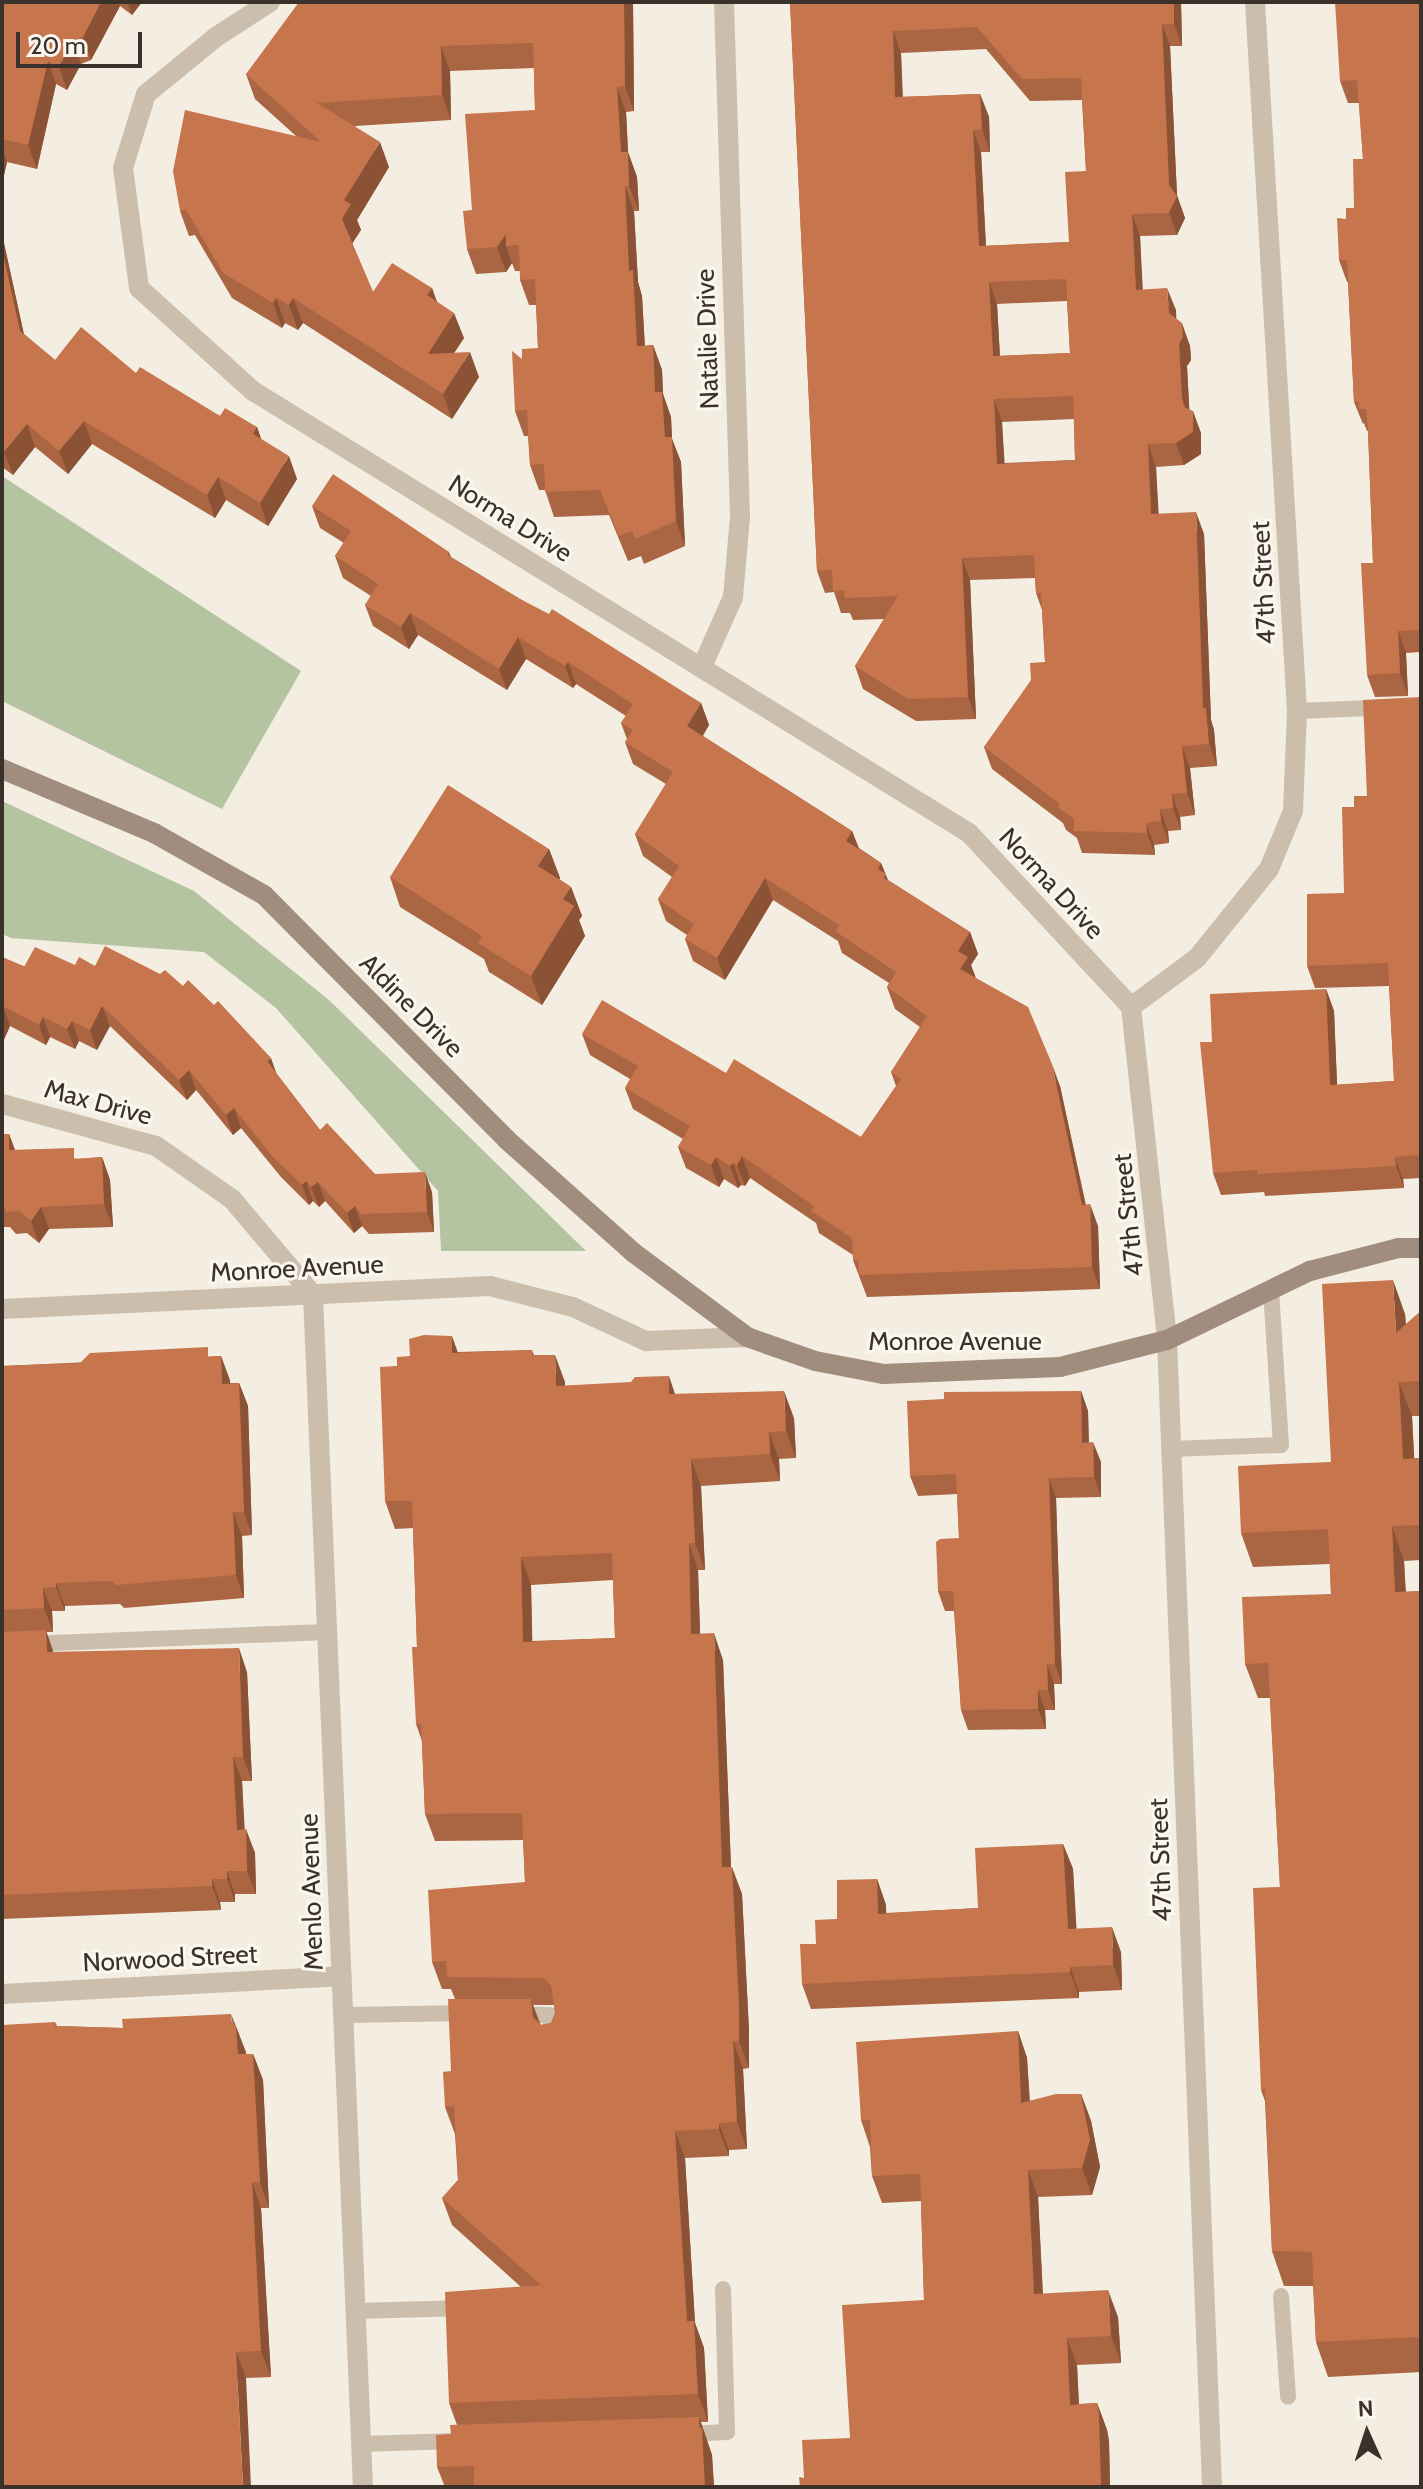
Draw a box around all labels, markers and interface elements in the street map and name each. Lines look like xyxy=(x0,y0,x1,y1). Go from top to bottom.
scale bar xyxy=(20,16,146,66)
text: 20 m xyxy=(30,31,86,60)
street label: Natalie Drive xyxy=(690,268,726,410)
street label: Norma Drive xyxy=(442,469,578,569)
street label: 47th Street xyxy=(1245,520,1283,646)
street label: Norma Drive xyxy=(992,822,1110,946)
street label: Aldine Drive xyxy=(353,948,469,1064)
street label: Max Drive xyxy=(41,1074,155,1132)
street label: 47th Street xyxy=(1107,1152,1151,1278)
street label: Monroe Avenue xyxy=(210,1249,384,1289)
street label: Monroe Avenue xyxy=(868,1326,1042,1358)
street label: 47th Street xyxy=(1143,1798,1179,1922)
street label: Menlo Avenue xyxy=(294,1813,330,1971)
street label: Norwood Street xyxy=(82,1939,258,1979)
north arrow xyxy=(1327,2393,1407,2473)
text: N xyxy=(1357,2395,1374,2422)

